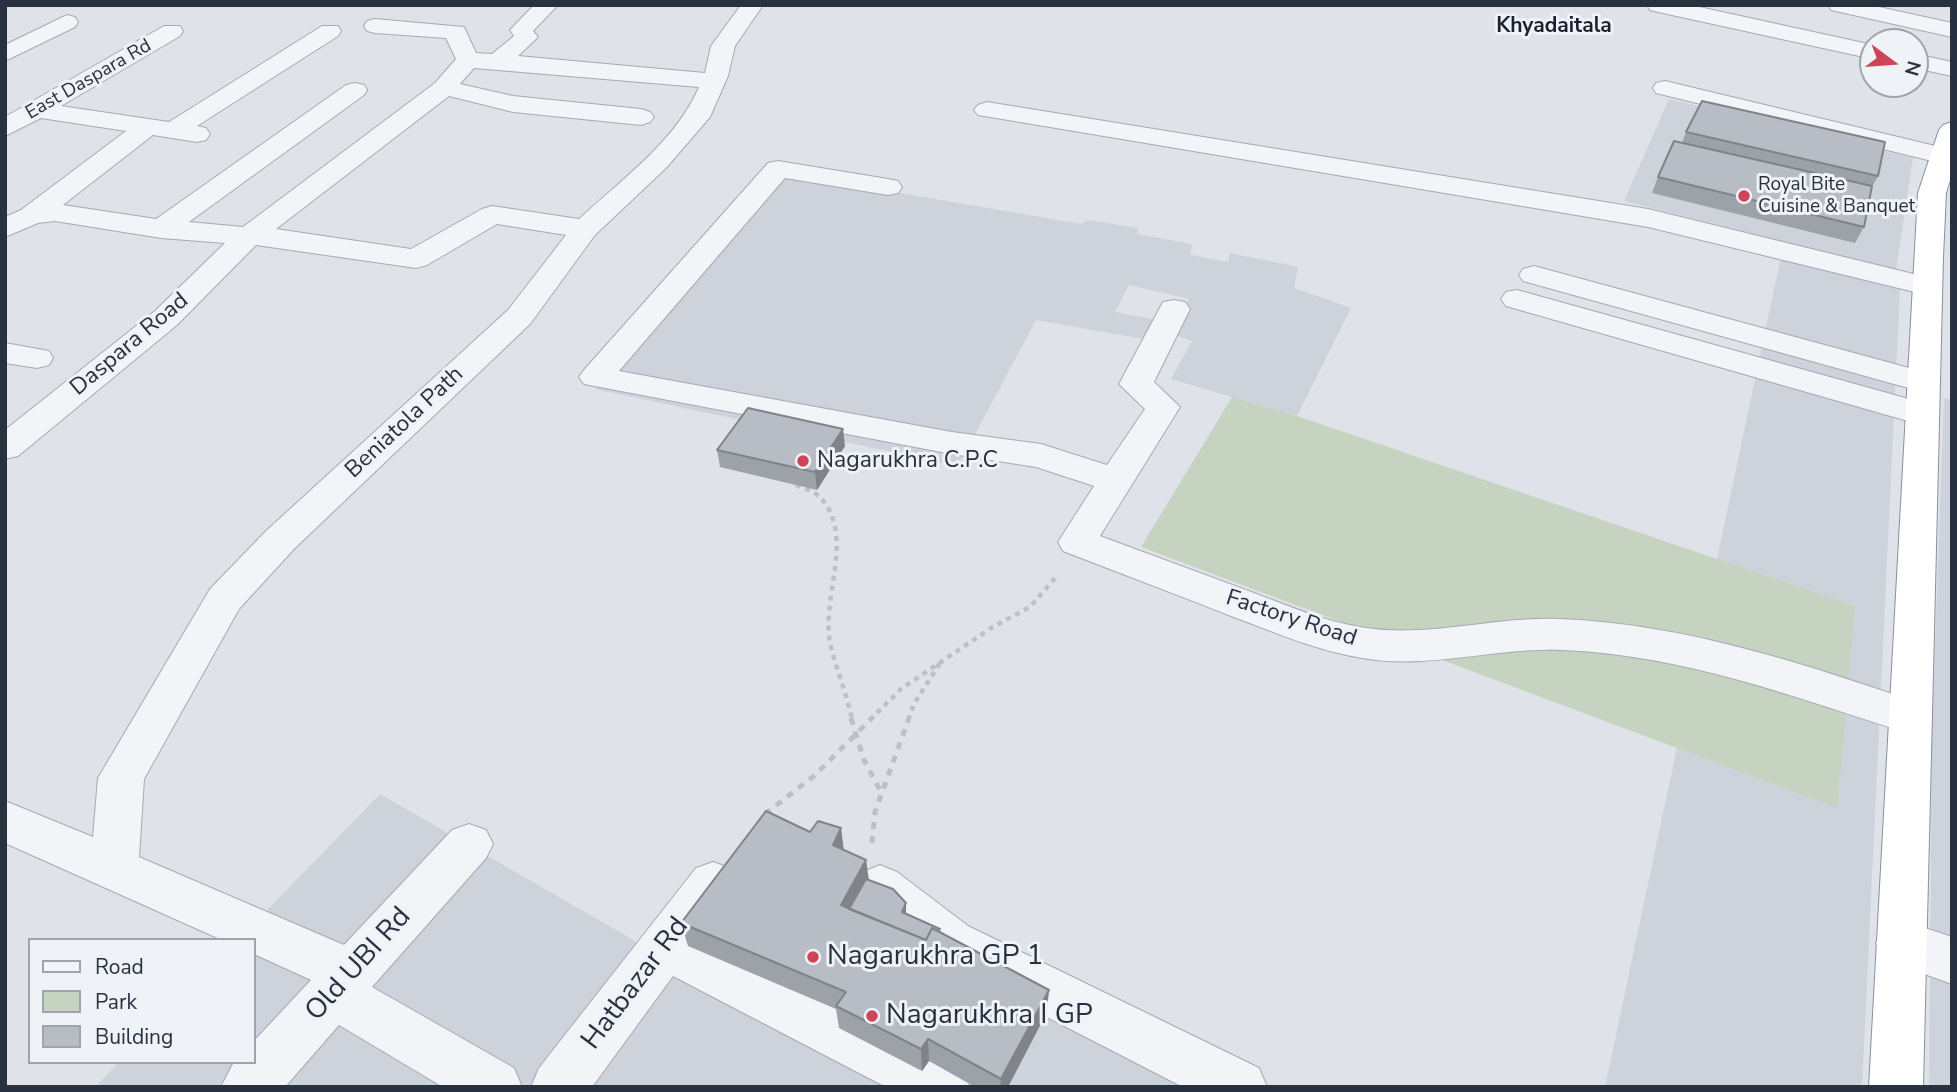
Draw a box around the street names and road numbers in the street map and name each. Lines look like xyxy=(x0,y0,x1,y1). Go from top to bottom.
street label: East Daspara Rd xyxy=(22,35,156,125)
street label: Daspara Road xyxy=(65,288,195,402)
street label: Beniatola Path xyxy=(340,361,470,485)
street label: Factory Road xyxy=(1222,585,1360,653)
street label: Old UBI Rd xyxy=(299,901,419,1029)
street label: Hatbazar Rd xyxy=(575,911,697,1057)

